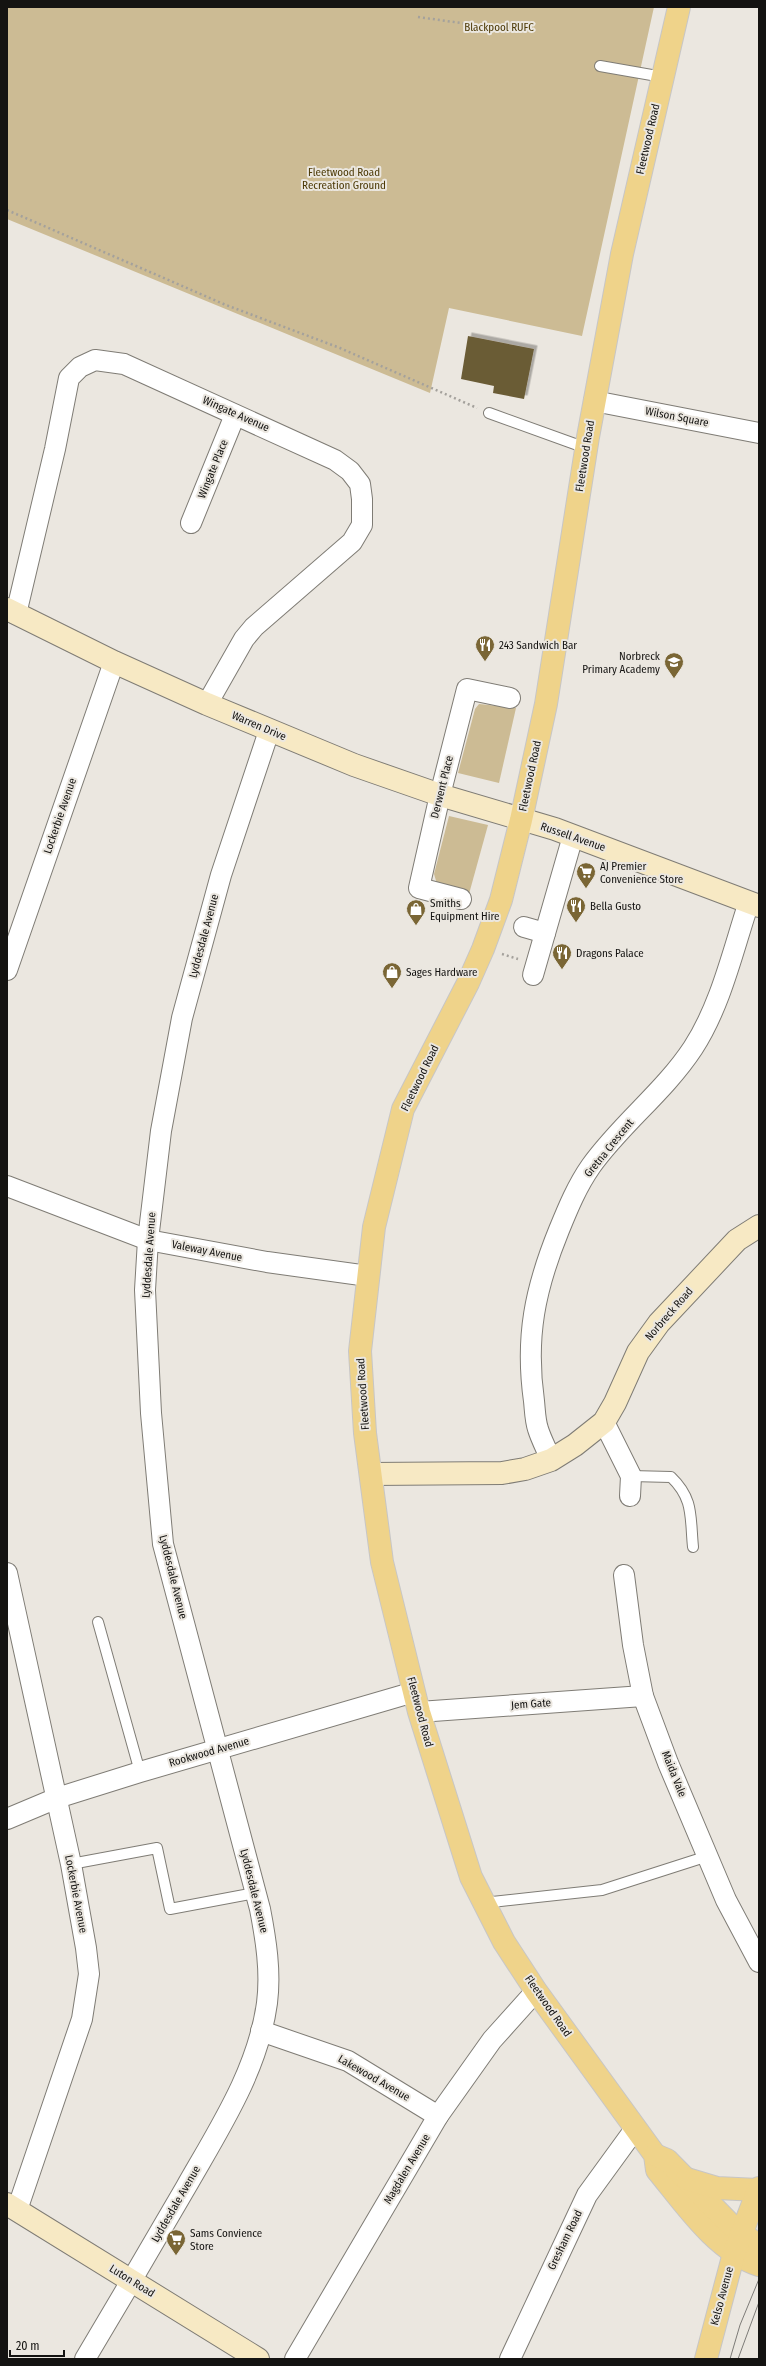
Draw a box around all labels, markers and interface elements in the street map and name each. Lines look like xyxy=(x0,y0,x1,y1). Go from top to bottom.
park label: Blackpool RUFC xyxy=(464,21,534,34)
street label: Fleetwood Road xyxy=(634,102,662,176)
park label: Fleetwood Road Recreation Ground xyxy=(302,166,386,192)
street label: Wingate Avenue xyxy=(201,393,271,435)
street label: Wilson Square xyxy=(644,404,710,430)
street label: Fleetwood Road xyxy=(573,419,597,493)
street label: Wingate Place xyxy=(195,438,231,500)
restaurant icon: 243 Sandwich Bar xyxy=(474,634,496,662)
place label: 243 Sandwich Bar xyxy=(499,639,577,652)
place label: Norbreck Primary Academy xyxy=(582,650,661,676)
school or university icon: Norbreck Primary Academy xyxy=(663,651,685,679)
street label: Warren Drive xyxy=(230,709,288,743)
street label: Fleetwood Road xyxy=(516,739,544,813)
street label: Derwent Place xyxy=(428,754,456,820)
street label: Lockerbie Avenue xyxy=(41,776,79,856)
street label: Russell Avenue xyxy=(539,820,607,854)
place label: AJ Premier Convenience Store xyxy=(600,860,683,886)
supermarket icon: AJ Premier Convenience Store xyxy=(575,861,597,889)
street label: Lyddesdale Avenue xyxy=(187,893,221,979)
restaurant icon: Bella Gusto xyxy=(565,895,587,923)
place label: Smiths Equipment Hire xyxy=(430,897,500,923)
shop icon: Smiths Equipment Hire xyxy=(405,898,427,926)
place label: Bella Gusto xyxy=(590,900,641,913)
restaurant icon: Dragons Palace xyxy=(551,942,573,970)
place label: Dragons Palace xyxy=(576,947,644,960)
shop icon: Sages Hardware xyxy=(381,961,403,989)
place label: Sages Hardware xyxy=(406,966,477,979)
street label: Fleetwood Road xyxy=(398,1043,442,1113)
street label: Gretna Crescent xyxy=(582,1116,637,1180)
street label: Lyddesdale Avenue xyxy=(140,1212,158,1298)
street label: Valeway Avenue xyxy=(171,1238,243,1264)
street label: Norbreck Road xyxy=(642,1285,696,1343)
street label: Fleetwood Road xyxy=(354,1358,372,1430)
street label: Lyddesdale Avenue xyxy=(156,1534,190,1620)
street label: Fleetwood Road xyxy=(404,1675,436,1749)
street label: Jem Gate xyxy=(511,1696,551,1712)
street label: Rookwood Avenue xyxy=(167,1734,251,1770)
street label: Maida Vale xyxy=(659,1749,689,1799)
street label: Lyddesdale Avenue xyxy=(237,1848,271,1934)
street label: Lockerbie Avenue xyxy=(62,1854,90,1934)
street label: Fleetwood Road xyxy=(522,1973,574,2039)
street label: Lakewood Avenue xyxy=(336,2052,412,2104)
street label: Magdalen Avenue xyxy=(381,2132,433,2206)
street label: Lyddesdale Avenue xyxy=(149,2163,203,2245)
street label: Gresham Road xyxy=(545,2208,585,2272)
place label: Sams Convience Store xyxy=(190,2227,262,2253)
supermarket icon: Sams Convience Store xyxy=(165,2228,187,2256)
street label: Luton Road xyxy=(107,2262,157,2300)
street label: Kelso Avenue xyxy=(708,2265,736,2327)
scale bar xyxy=(10,2332,64,2358)
text: 20 m xyxy=(16,2339,40,2353)

